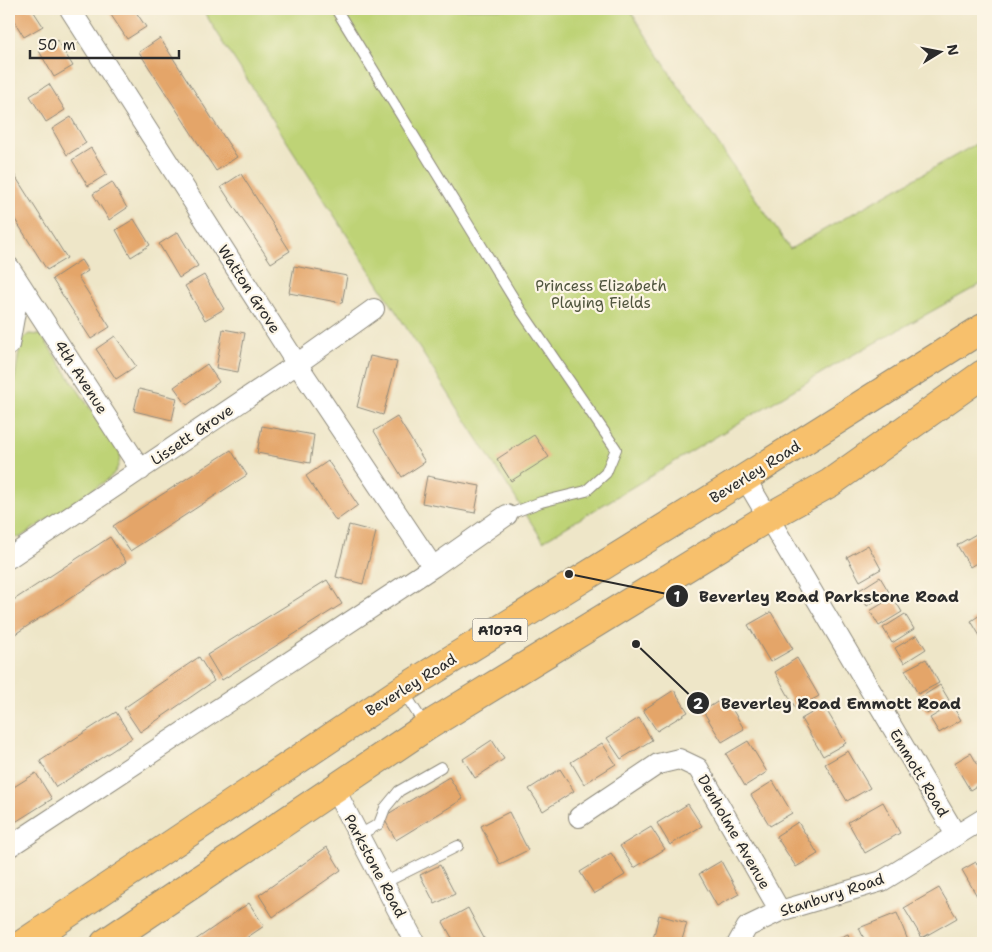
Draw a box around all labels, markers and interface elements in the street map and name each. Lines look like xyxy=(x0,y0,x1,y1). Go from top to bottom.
scale bar xyxy=(30,28,179,60)
north arrow xyxy=(914,28,964,78)
text: 50 m xyxy=(38,35,76,55)
text: N xyxy=(943,43,963,57)
street label: Watton Grove xyxy=(213,241,285,337)
park label: Princess Elizabeth Playing Fields xyxy=(535,276,667,313)
street label: 4th Avenue xyxy=(50,336,112,418)
street label: Lissett Grove xyxy=(147,400,237,470)
street label: Beverley Road xyxy=(706,436,805,508)
callout: Beverley Road Parkstone Road xyxy=(664,581,969,612)
text: Beverley Road Parkstone Road xyxy=(699,586,959,607)
text: 1 xyxy=(674,587,681,607)
road number: A1079 xyxy=(472,618,528,642)
street label: Beverley Road xyxy=(362,649,461,721)
callout: Beverley Road Emmott Road xyxy=(686,688,971,719)
text: Beverley Road Emmott Road xyxy=(721,693,961,714)
text: 2 xyxy=(693,694,704,714)
street label: Emmott Road xyxy=(885,725,953,821)
street label: Denholme Avenue xyxy=(693,771,775,893)
street label: Parkstone Road xyxy=(339,811,411,922)
street label: Stanbury Road xyxy=(777,869,887,921)

